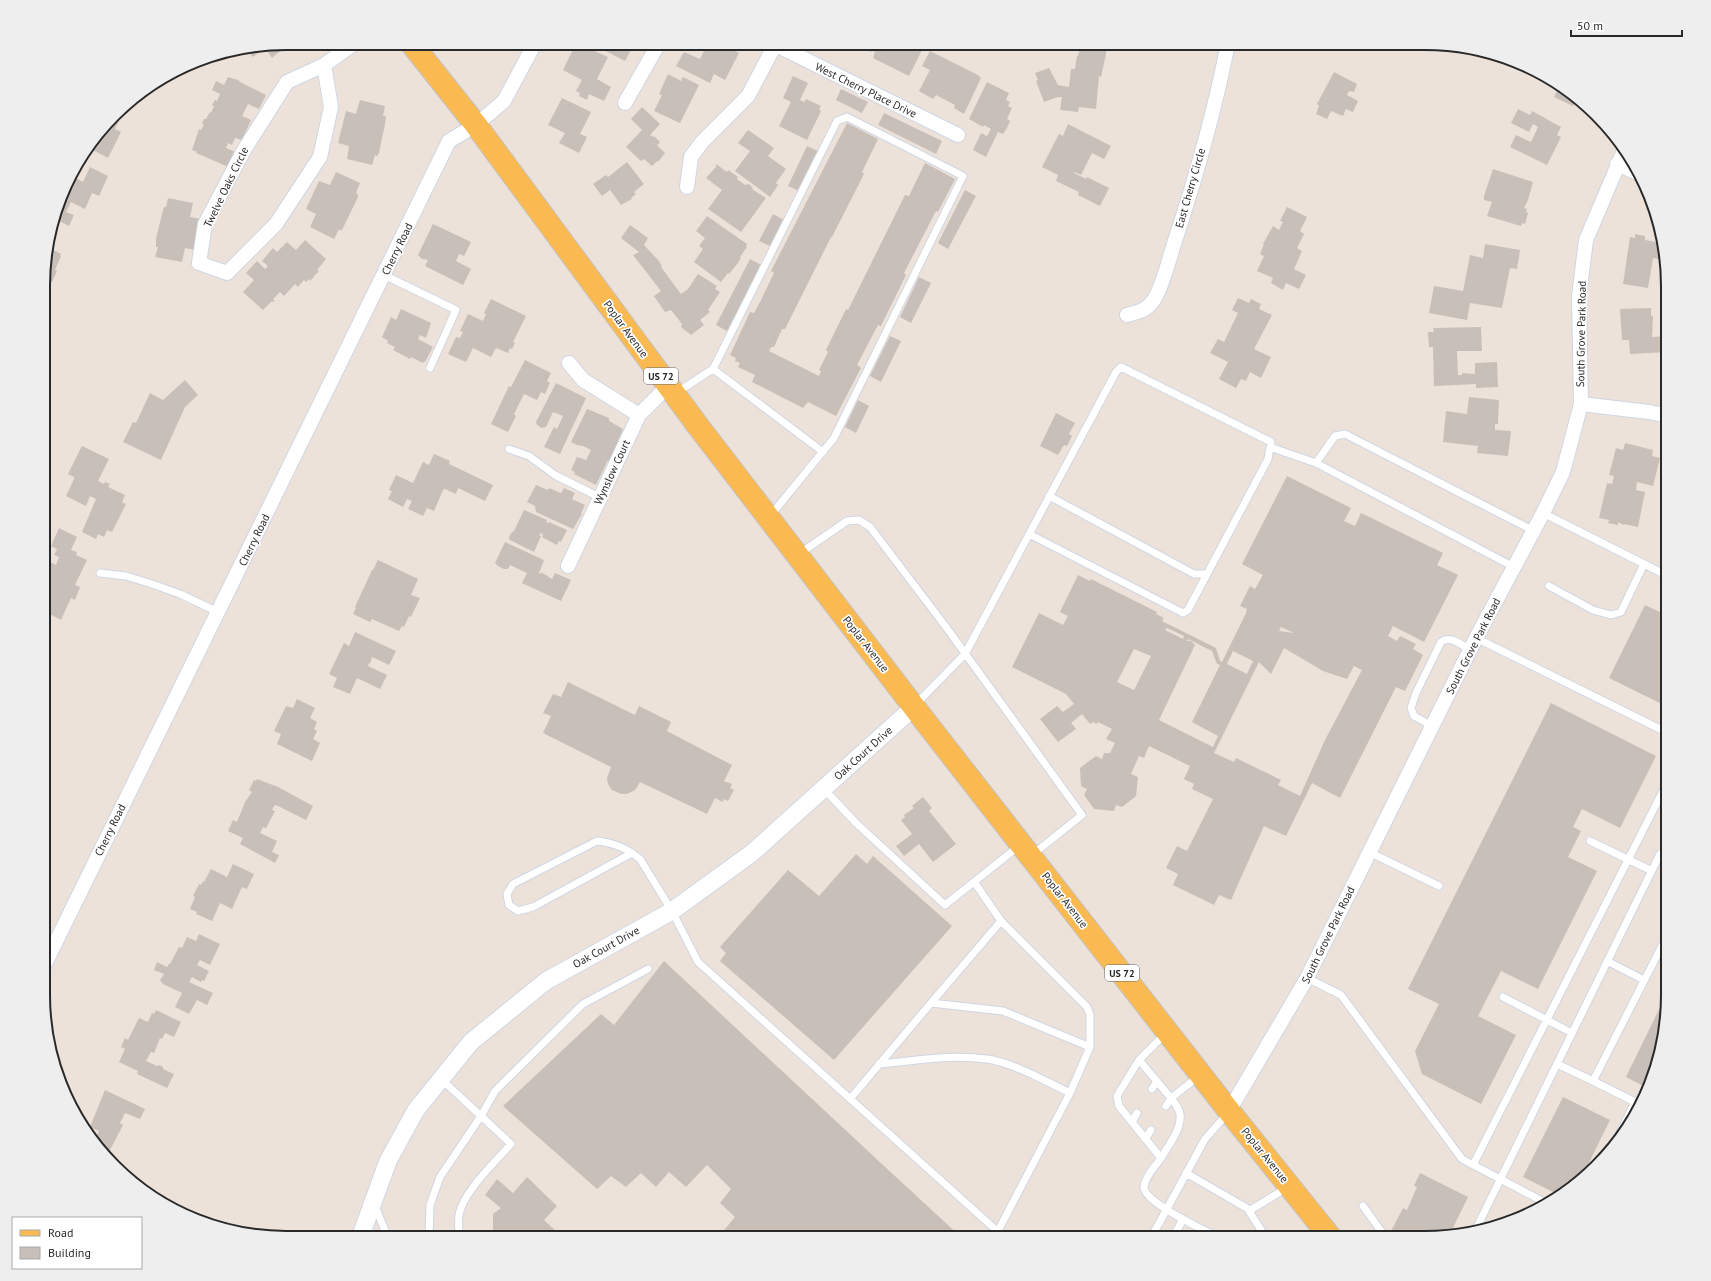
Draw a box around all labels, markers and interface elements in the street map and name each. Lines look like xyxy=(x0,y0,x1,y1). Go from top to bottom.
scale bar xyxy=(1571,12,1682,38)
text: 50 m xyxy=(1577,18,1603,33)
street label: West Cherry Place Drive xyxy=(813,59,919,121)
street label: Twelve Oaks Circle xyxy=(200,144,252,229)
street label: East Cherry Circle xyxy=(1172,146,1208,230)
street label: Cherry Road xyxy=(378,221,416,277)
street label: South Grove Park Road xyxy=(1573,281,1589,387)
street label: Poplar Avenue xyxy=(601,298,652,361)
road number: US 72 xyxy=(644,368,678,384)
street label: Wynslow Court xyxy=(591,437,633,507)
street label: Cherry Road xyxy=(235,512,273,568)
street label: South Grove Park Road xyxy=(1443,595,1503,697)
street label: Poplar Avenue xyxy=(840,613,892,675)
street label: Oak Court Drive xyxy=(831,723,895,783)
street label: Cherry Road xyxy=(91,802,129,858)
street label: Poplar Avenue xyxy=(1039,869,1091,931)
street label: South Grove Park Road xyxy=(1298,884,1358,986)
street label: Oak Court Drive xyxy=(570,923,642,971)
road number: US 72 xyxy=(1105,965,1139,981)
street label: Poplar Avenue xyxy=(1238,1125,1292,1186)
legend xyxy=(12,1217,142,1269)
text: Road xyxy=(48,1225,73,1240)
text: Building xyxy=(48,1245,91,1260)

